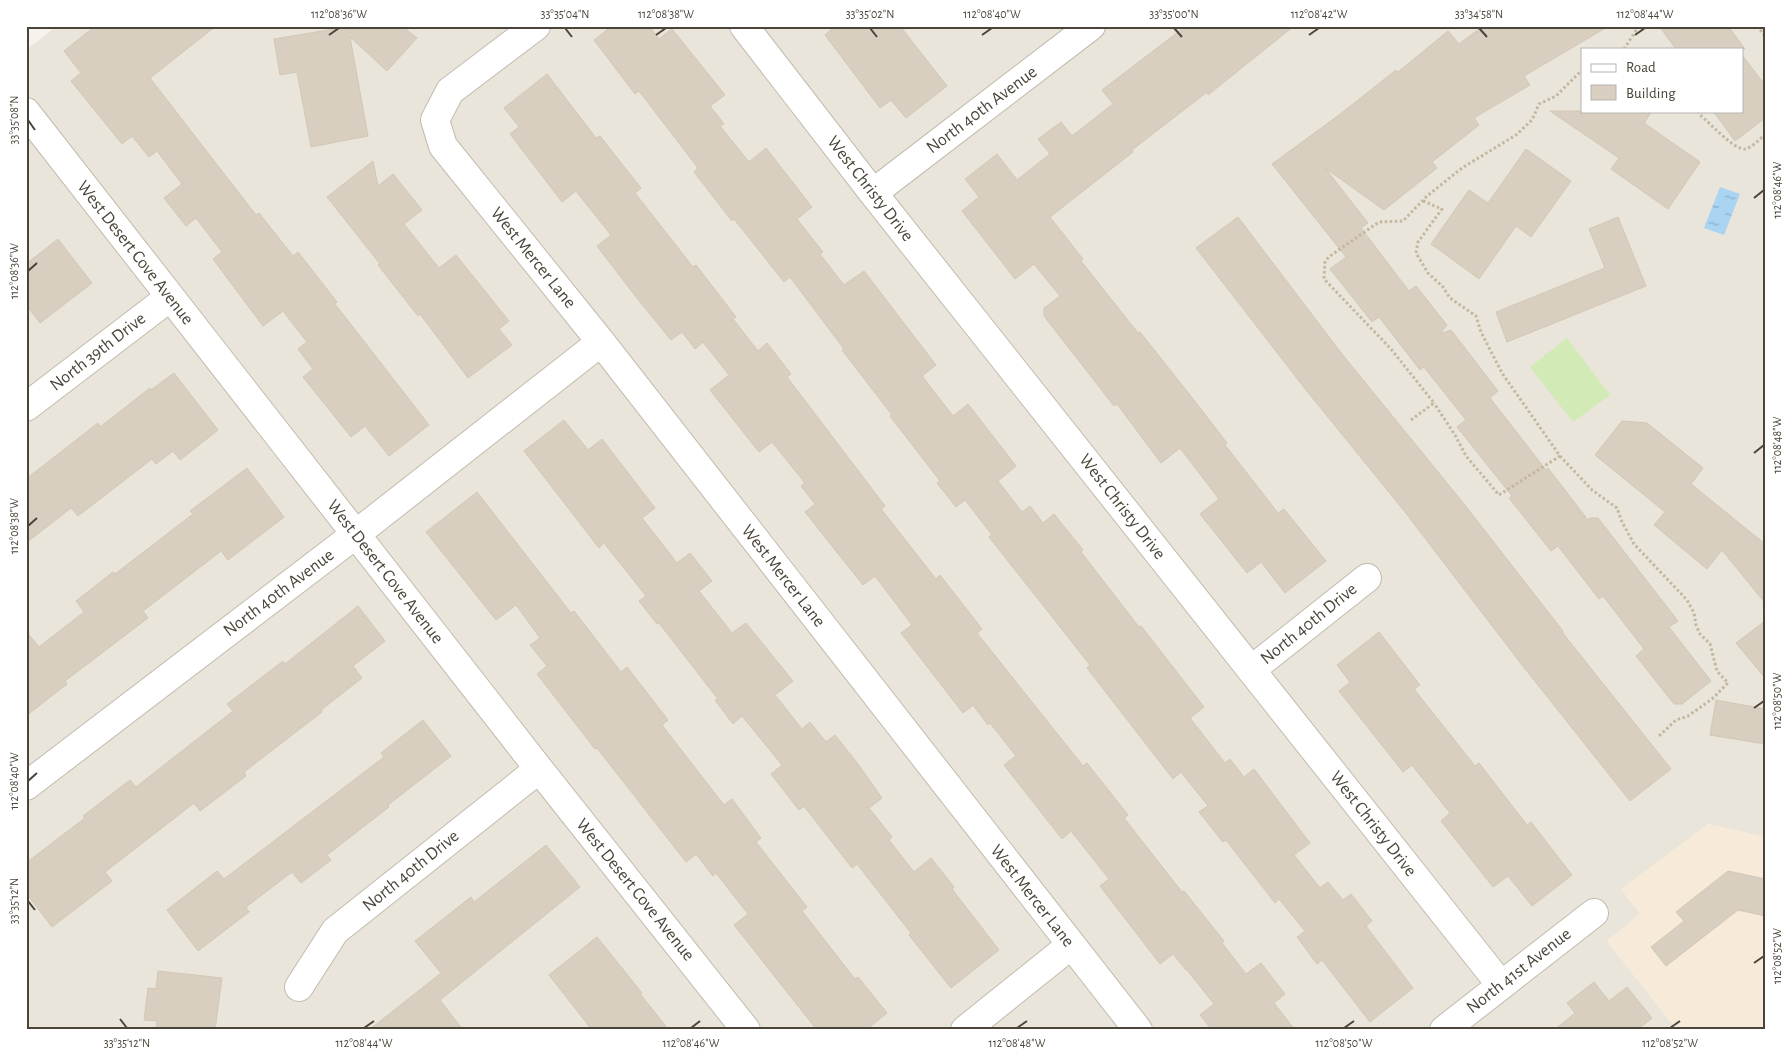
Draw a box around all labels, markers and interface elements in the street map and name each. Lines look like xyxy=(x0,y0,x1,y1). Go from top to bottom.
text: 112°08'36"W xyxy=(311,8,367,20)
text: 33°35'04"N xyxy=(540,8,590,20)
text: 112°08'38"W xyxy=(638,8,694,20)
text: 33°35'02"N xyxy=(846,8,894,20)
text: 112°08'40"W xyxy=(963,8,1021,20)
text: 33°35'00"N xyxy=(1149,8,1199,20)
text: 112°08'42"W xyxy=(1291,8,1348,20)
text: 33°34'58"N xyxy=(1455,8,1503,20)
text: 112°08'44"W xyxy=(1616,8,1674,20)
legend xyxy=(1581,48,1744,112)
text: Road xyxy=(1626,60,1656,75)
street label: North 40th Avenue xyxy=(923,63,1041,157)
text: Building xyxy=(1626,86,1676,101)
text: 33°35'08"N xyxy=(8,96,20,144)
street label: West Christy Drive xyxy=(823,133,917,245)
text: 112°08'46"W xyxy=(1771,161,1783,218)
street label: West Desert Cove Avenue xyxy=(73,178,197,328)
street label: West Mercer Lane xyxy=(487,204,579,312)
text: 112°08'36"W xyxy=(8,243,20,299)
street label: North 39th Drive xyxy=(47,309,149,395)
text: 112°08'48"W xyxy=(1771,416,1783,473)
street label: West Christy Drive xyxy=(1075,451,1169,563)
street label: West Desert Cove Avenue xyxy=(323,497,447,647)
text: 112°08'38"W xyxy=(8,498,20,554)
street label: West Mercer Lane xyxy=(738,522,828,630)
street label: North 40th Avenue xyxy=(220,546,338,640)
street label: North 40th Drive xyxy=(1257,580,1361,668)
text: 112°08'50"W xyxy=(1771,672,1783,729)
text: 112°08'40"W xyxy=(8,752,20,810)
street label: West Christy Drive xyxy=(1326,768,1420,880)
street label: West Desert Cove Avenue xyxy=(572,816,698,964)
street label: North 40th Drive xyxy=(359,827,463,915)
street label: West Mercer Lane xyxy=(987,842,1077,950)
text: 33°35'12"N xyxy=(8,878,20,924)
street label: North 41st Avenue xyxy=(1463,925,1575,1017)
text: 112°08'52"W xyxy=(1771,928,1783,984)
text: 33°35'12"N xyxy=(104,1037,150,1049)
text: 112°08'44"W xyxy=(335,1037,393,1049)
text: 112°08'46"W xyxy=(663,1037,720,1049)
text: 112°08'48"W xyxy=(989,1037,1046,1049)
text: 112°08'50"W xyxy=(1316,1037,1373,1049)
text: 112°08'52"W xyxy=(1642,1037,1698,1049)

